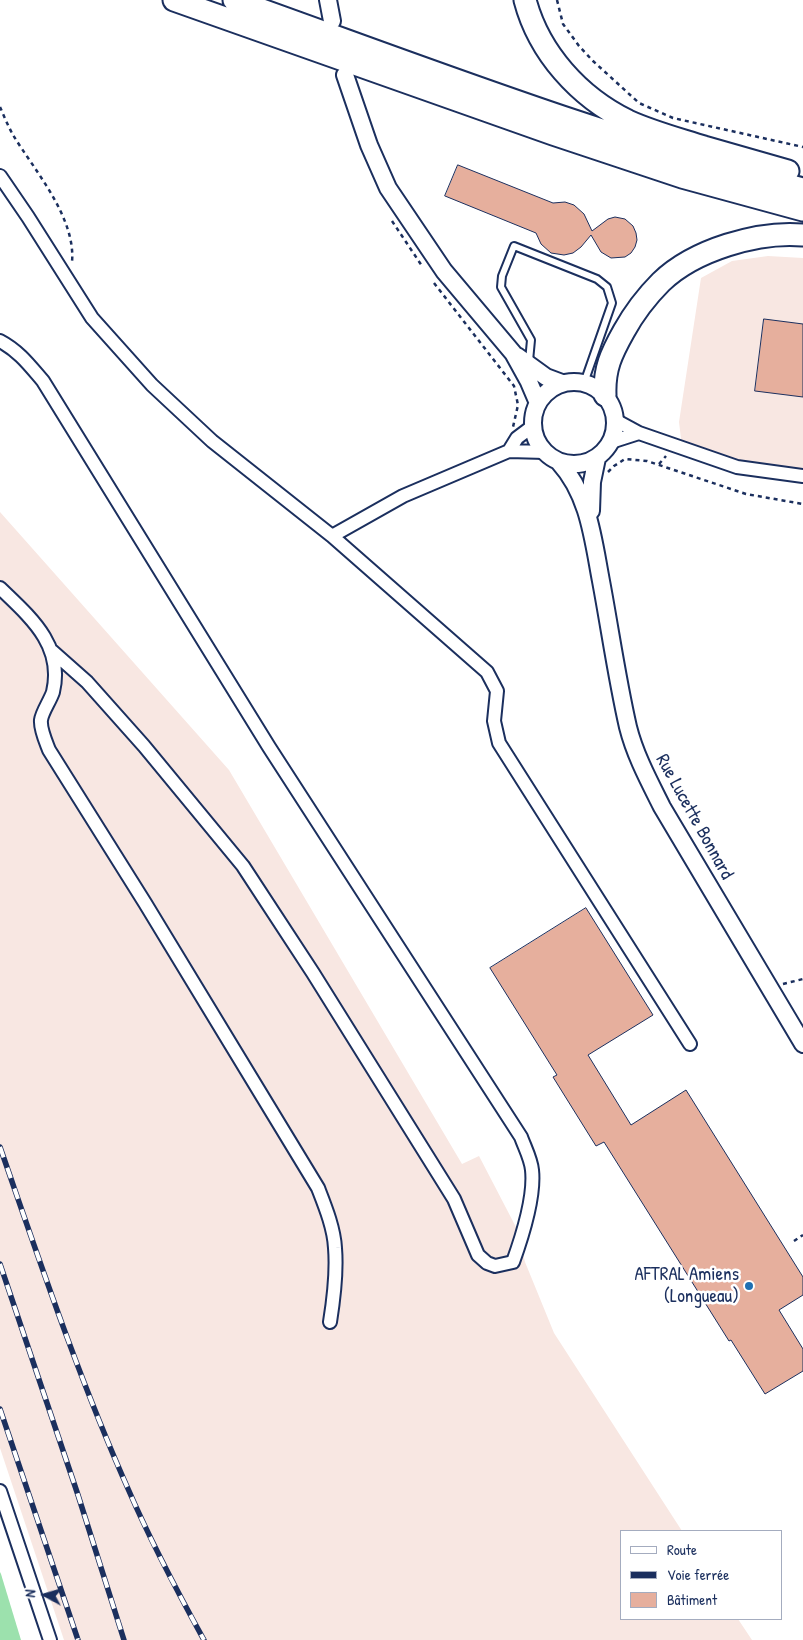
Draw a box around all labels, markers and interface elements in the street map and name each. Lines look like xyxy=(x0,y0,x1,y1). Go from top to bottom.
street label: Rue Lucette Bonnard xyxy=(650,751,738,883)
place label: AFTRAL Amiens (Longueau) xyxy=(634,1264,739,1308)
marker: AFTRAL Amiens (Longueau) xyxy=(743,1280,755,1292)
legend xyxy=(620,1530,783,1620)
text: Route xyxy=(667,1539,697,1560)
text: Voie ferrée xyxy=(667,1564,729,1585)
north arrow xyxy=(20,1570,70,1620)
text: N xyxy=(20,1589,39,1598)
text: Bâtiment xyxy=(667,1589,717,1610)

